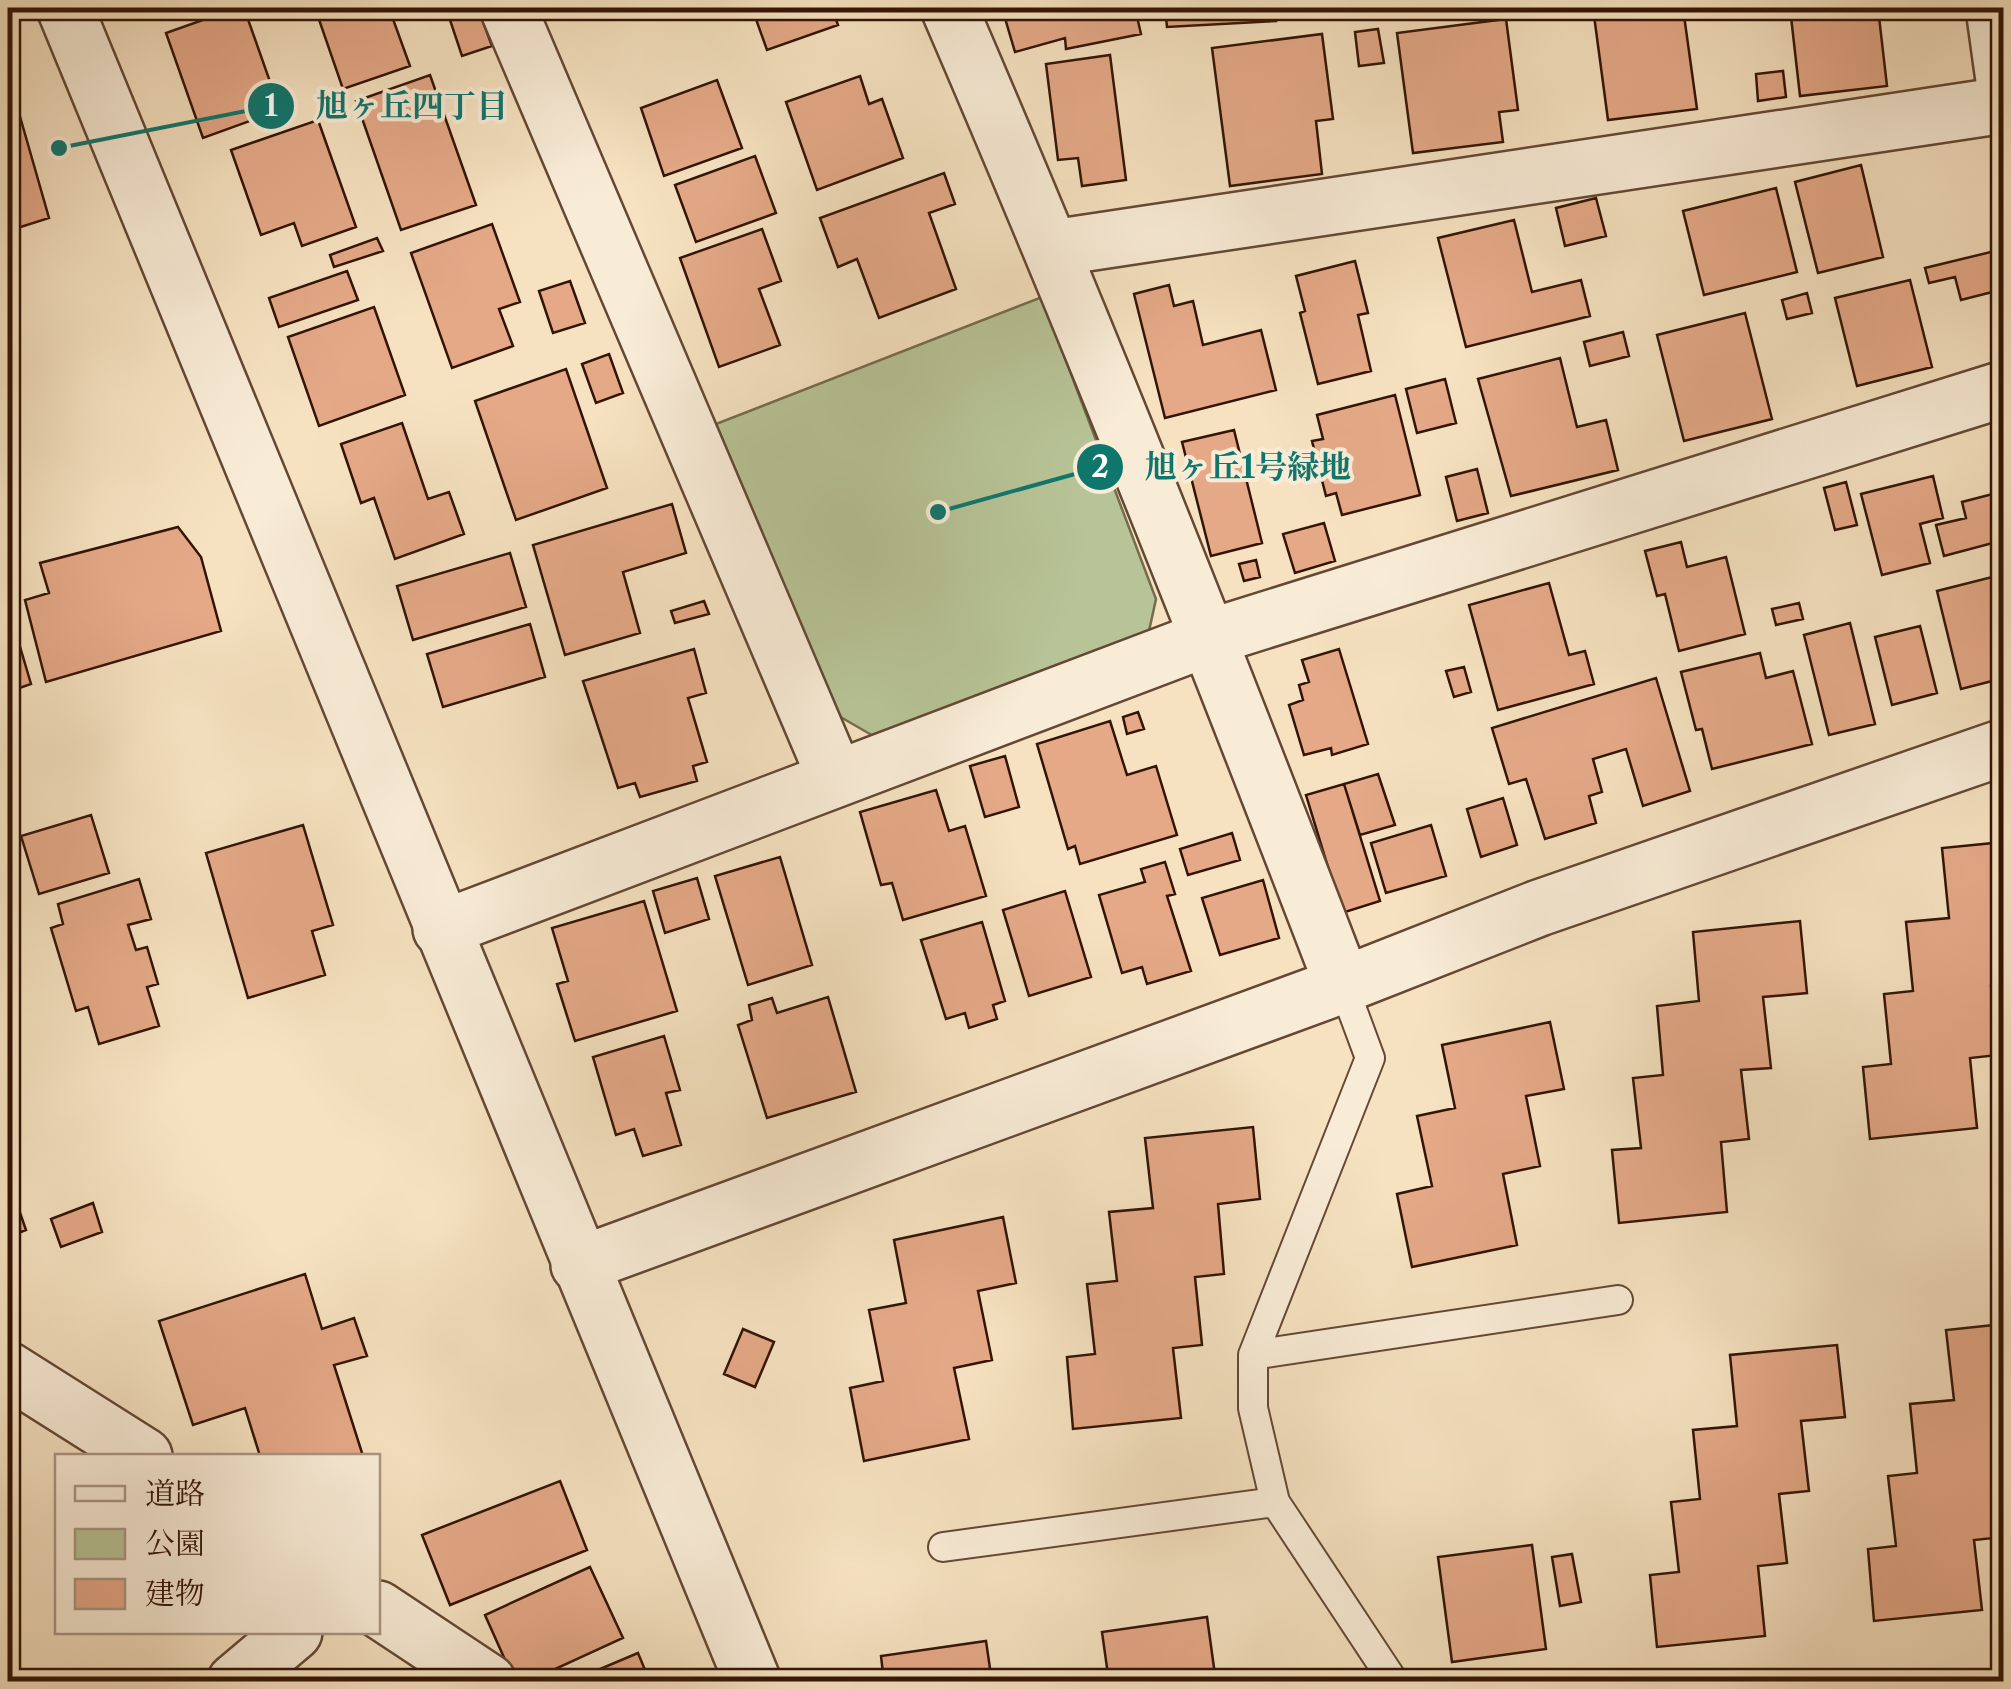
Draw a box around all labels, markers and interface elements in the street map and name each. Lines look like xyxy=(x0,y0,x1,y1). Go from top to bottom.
callout: 旭ヶ丘四丁目 xyxy=(246,75,528,137)
text: 旭ヶ丘四丁目 xyxy=(316,86,508,125)
text: 1 xyxy=(264,87,278,124)
callout: 旭ヶ丘1号緑地 xyxy=(1075,436,1372,498)
text: 旭ヶ丘1号緑地 xyxy=(1145,447,1351,486)
text: 2 xyxy=(1091,448,1109,485)
legend xyxy=(55,1454,380,1634)
text: 道路 xyxy=(145,1475,205,1512)
text: 公園 xyxy=(145,1525,205,1562)
text: 建物 xyxy=(145,1575,205,1612)

